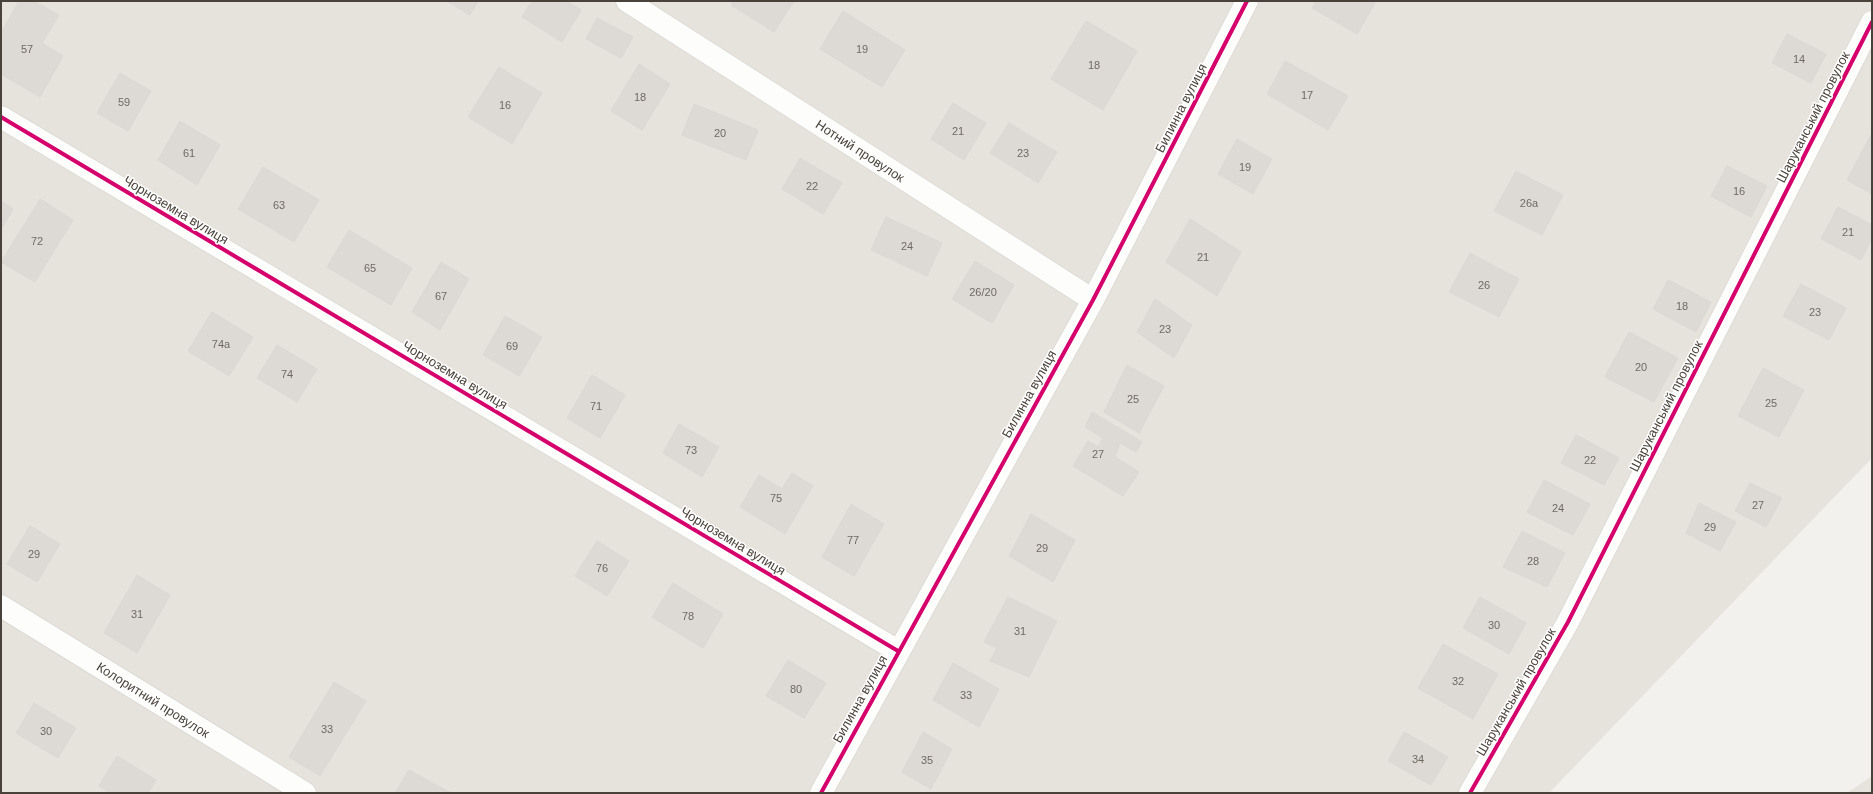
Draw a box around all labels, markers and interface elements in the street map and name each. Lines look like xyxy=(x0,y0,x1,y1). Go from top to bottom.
house number: 57 xyxy=(21,43,33,55)
house number: 19 xyxy=(856,43,868,55)
street label: Шаруканський провулок xyxy=(1773,49,1853,185)
house number: 14 xyxy=(1793,53,1805,65)
house number: 18 xyxy=(1088,59,1100,71)
street label: Билинна вулиця xyxy=(1152,61,1210,155)
house number: 17 xyxy=(1301,89,1313,101)
house number: 18 xyxy=(634,91,646,103)
house number: 59 xyxy=(118,96,130,108)
house number: 16 xyxy=(499,99,511,111)
street label: Нотний провулок xyxy=(813,117,907,185)
house number: 21 xyxy=(952,125,964,137)
house number: 20 xyxy=(714,127,726,139)
house number: 61 xyxy=(183,147,195,159)
house number: 23 xyxy=(1017,147,1029,159)
house number: 19 xyxy=(1239,161,1251,173)
street label: Чорноземна вулиця xyxy=(121,173,231,247)
house number: 22 xyxy=(806,180,818,192)
house number: 16 xyxy=(1733,185,1745,197)
house number: 26а xyxy=(1520,197,1539,209)
house number: 63 xyxy=(273,199,285,211)
house number: 21 xyxy=(1842,226,1854,238)
house number: 72 xyxy=(31,235,43,247)
house number: 24 xyxy=(901,240,913,252)
house number: 21 xyxy=(1197,251,1209,263)
house number: 65 xyxy=(364,262,376,274)
house number: 26 xyxy=(1478,279,1490,291)
house number: 26/20 xyxy=(969,286,997,298)
house number: 67 xyxy=(435,290,447,302)
house number: 18 xyxy=(1676,300,1688,312)
house number: 23 xyxy=(1809,306,1821,318)
house number: 23 xyxy=(1159,323,1171,335)
house number: 74а xyxy=(212,338,231,350)
street label: Чорноземна вулиця xyxy=(400,338,510,412)
street label: Шаруканський провулок xyxy=(1626,338,1706,474)
house number: 69 xyxy=(506,340,518,352)
street label: Билинна вулиця xyxy=(999,348,1059,440)
house number: 20 xyxy=(1635,361,1647,373)
house number: 74 xyxy=(281,368,293,380)
house number: 25 xyxy=(1127,393,1139,405)
house number: 25 xyxy=(1765,397,1777,409)
house number: 71 xyxy=(590,400,602,412)
house number: 73 xyxy=(685,444,697,456)
house number: 27 xyxy=(1092,448,1104,460)
house number: 22 xyxy=(1584,454,1596,466)
house number: 75 xyxy=(770,492,782,504)
house number: 27 xyxy=(1752,499,1764,511)
house number: 24 xyxy=(1552,502,1564,514)
street label: Чорноземна вулиця xyxy=(678,504,788,578)
house number: 29 xyxy=(1704,521,1716,533)
house number: 77 xyxy=(847,534,859,546)
house number: 29 xyxy=(1036,542,1048,554)
house number: 29 xyxy=(28,548,40,560)
house number: 28 xyxy=(1527,555,1539,567)
house number: 76 xyxy=(596,562,608,574)
house number: 31 xyxy=(131,608,143,620)
house number: 78 xyxy=(682,610,694,622)
house number: 30 xyxy=(1488,619,1500,631)
house number: 31 xyxy=(1014,625,1026,637)
street label: Шаруканський провулок xyxy=(1473,625,1559,759)
street label: Билинна вулиця xyxy=(830,653,890,745)
street label: Колоритний провулок xyxy=(94,659,212,741)
house number: 32 xyxy=(1452,675,1464,687)
house number: 80 xyxy=(790,683,802,695)
house number: 33 xyxy=(960,689,972,701)
house number: 33 xyxy=(321,723,333,735)
house number: 30 xyxy=(40,725,52,737)
house number: 34 xyxy=(1412,753,1424,765)
house number: 35 xyxy=(921,754,933,766)

